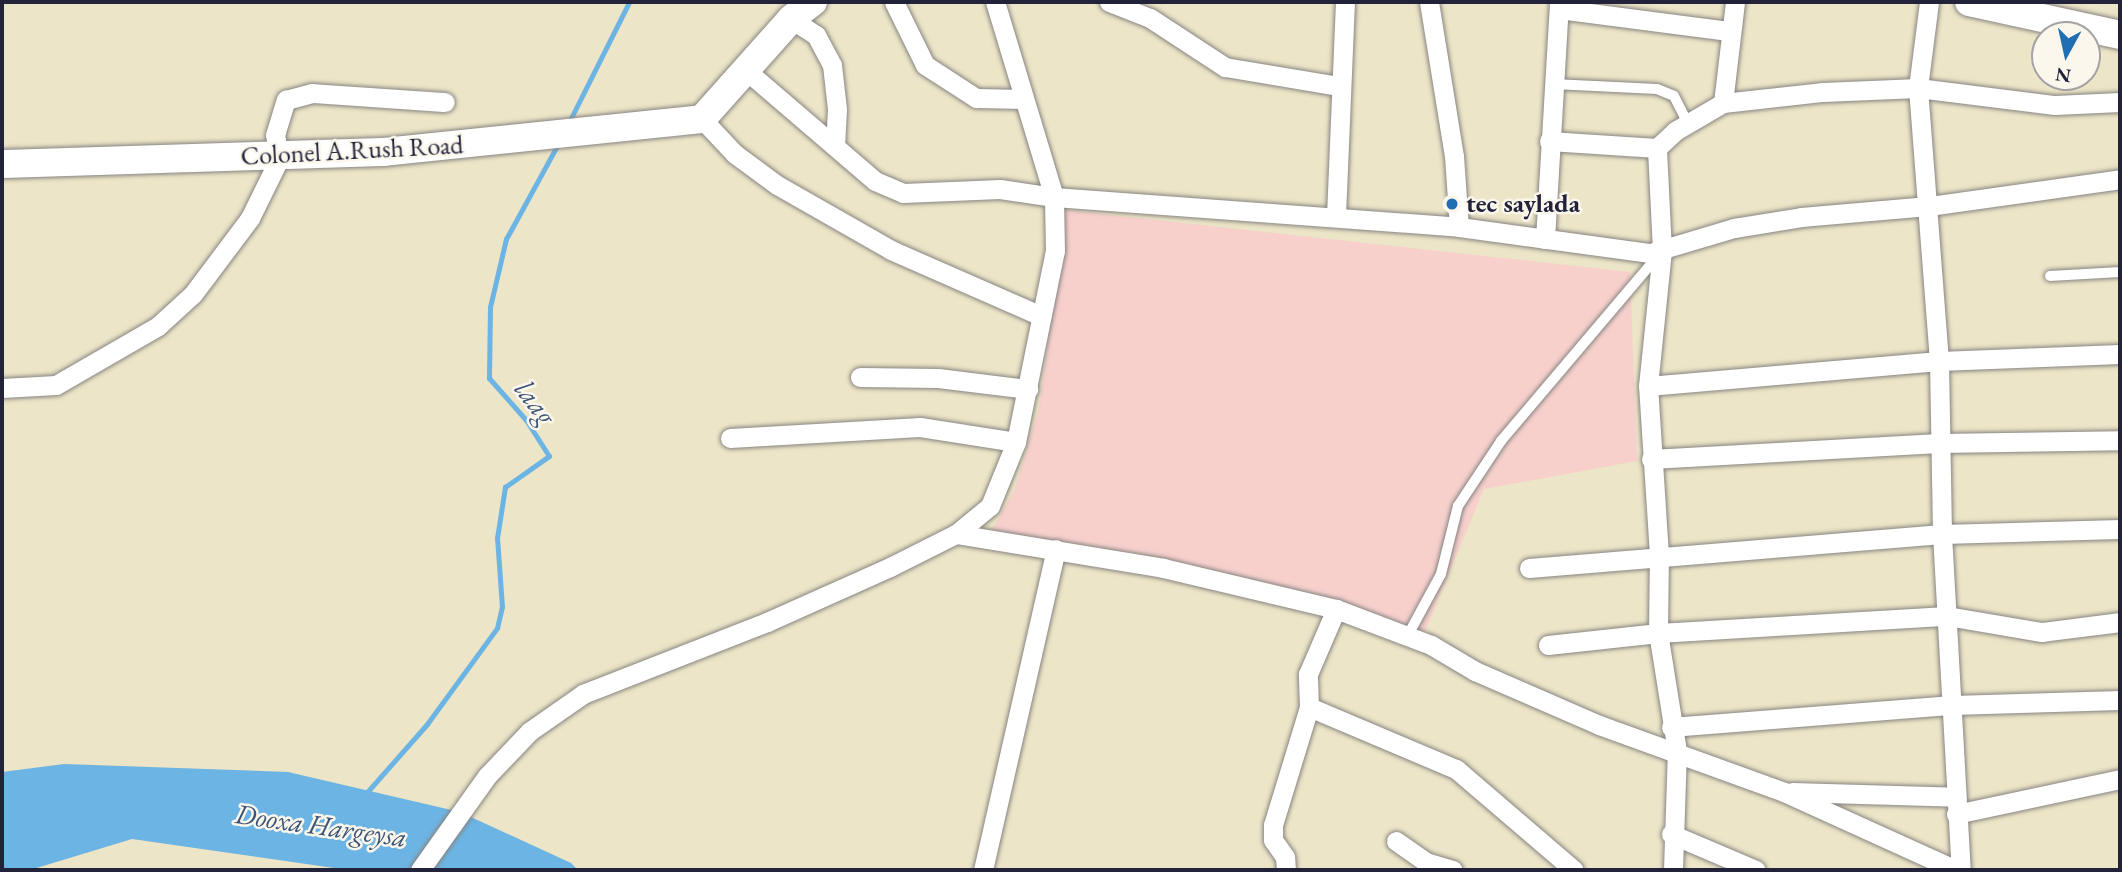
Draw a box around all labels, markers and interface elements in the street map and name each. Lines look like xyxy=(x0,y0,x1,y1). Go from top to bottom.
north arrow xyxy=(2031,21,2101,91)
text: N xyxy=(2054,62,2073,89)
street label: Colonel A.Rush Road xyxy=(240,130,464,172)
place label: tec saylada xyxy=(1466,188,1580,220)
marker: tec saylada xyxy=(1444,196,1460,212)
water label: laag xyxy=(508,373,564,431)
water label: Dooxa Hargeysa xyxy=(233,796,409,854)

